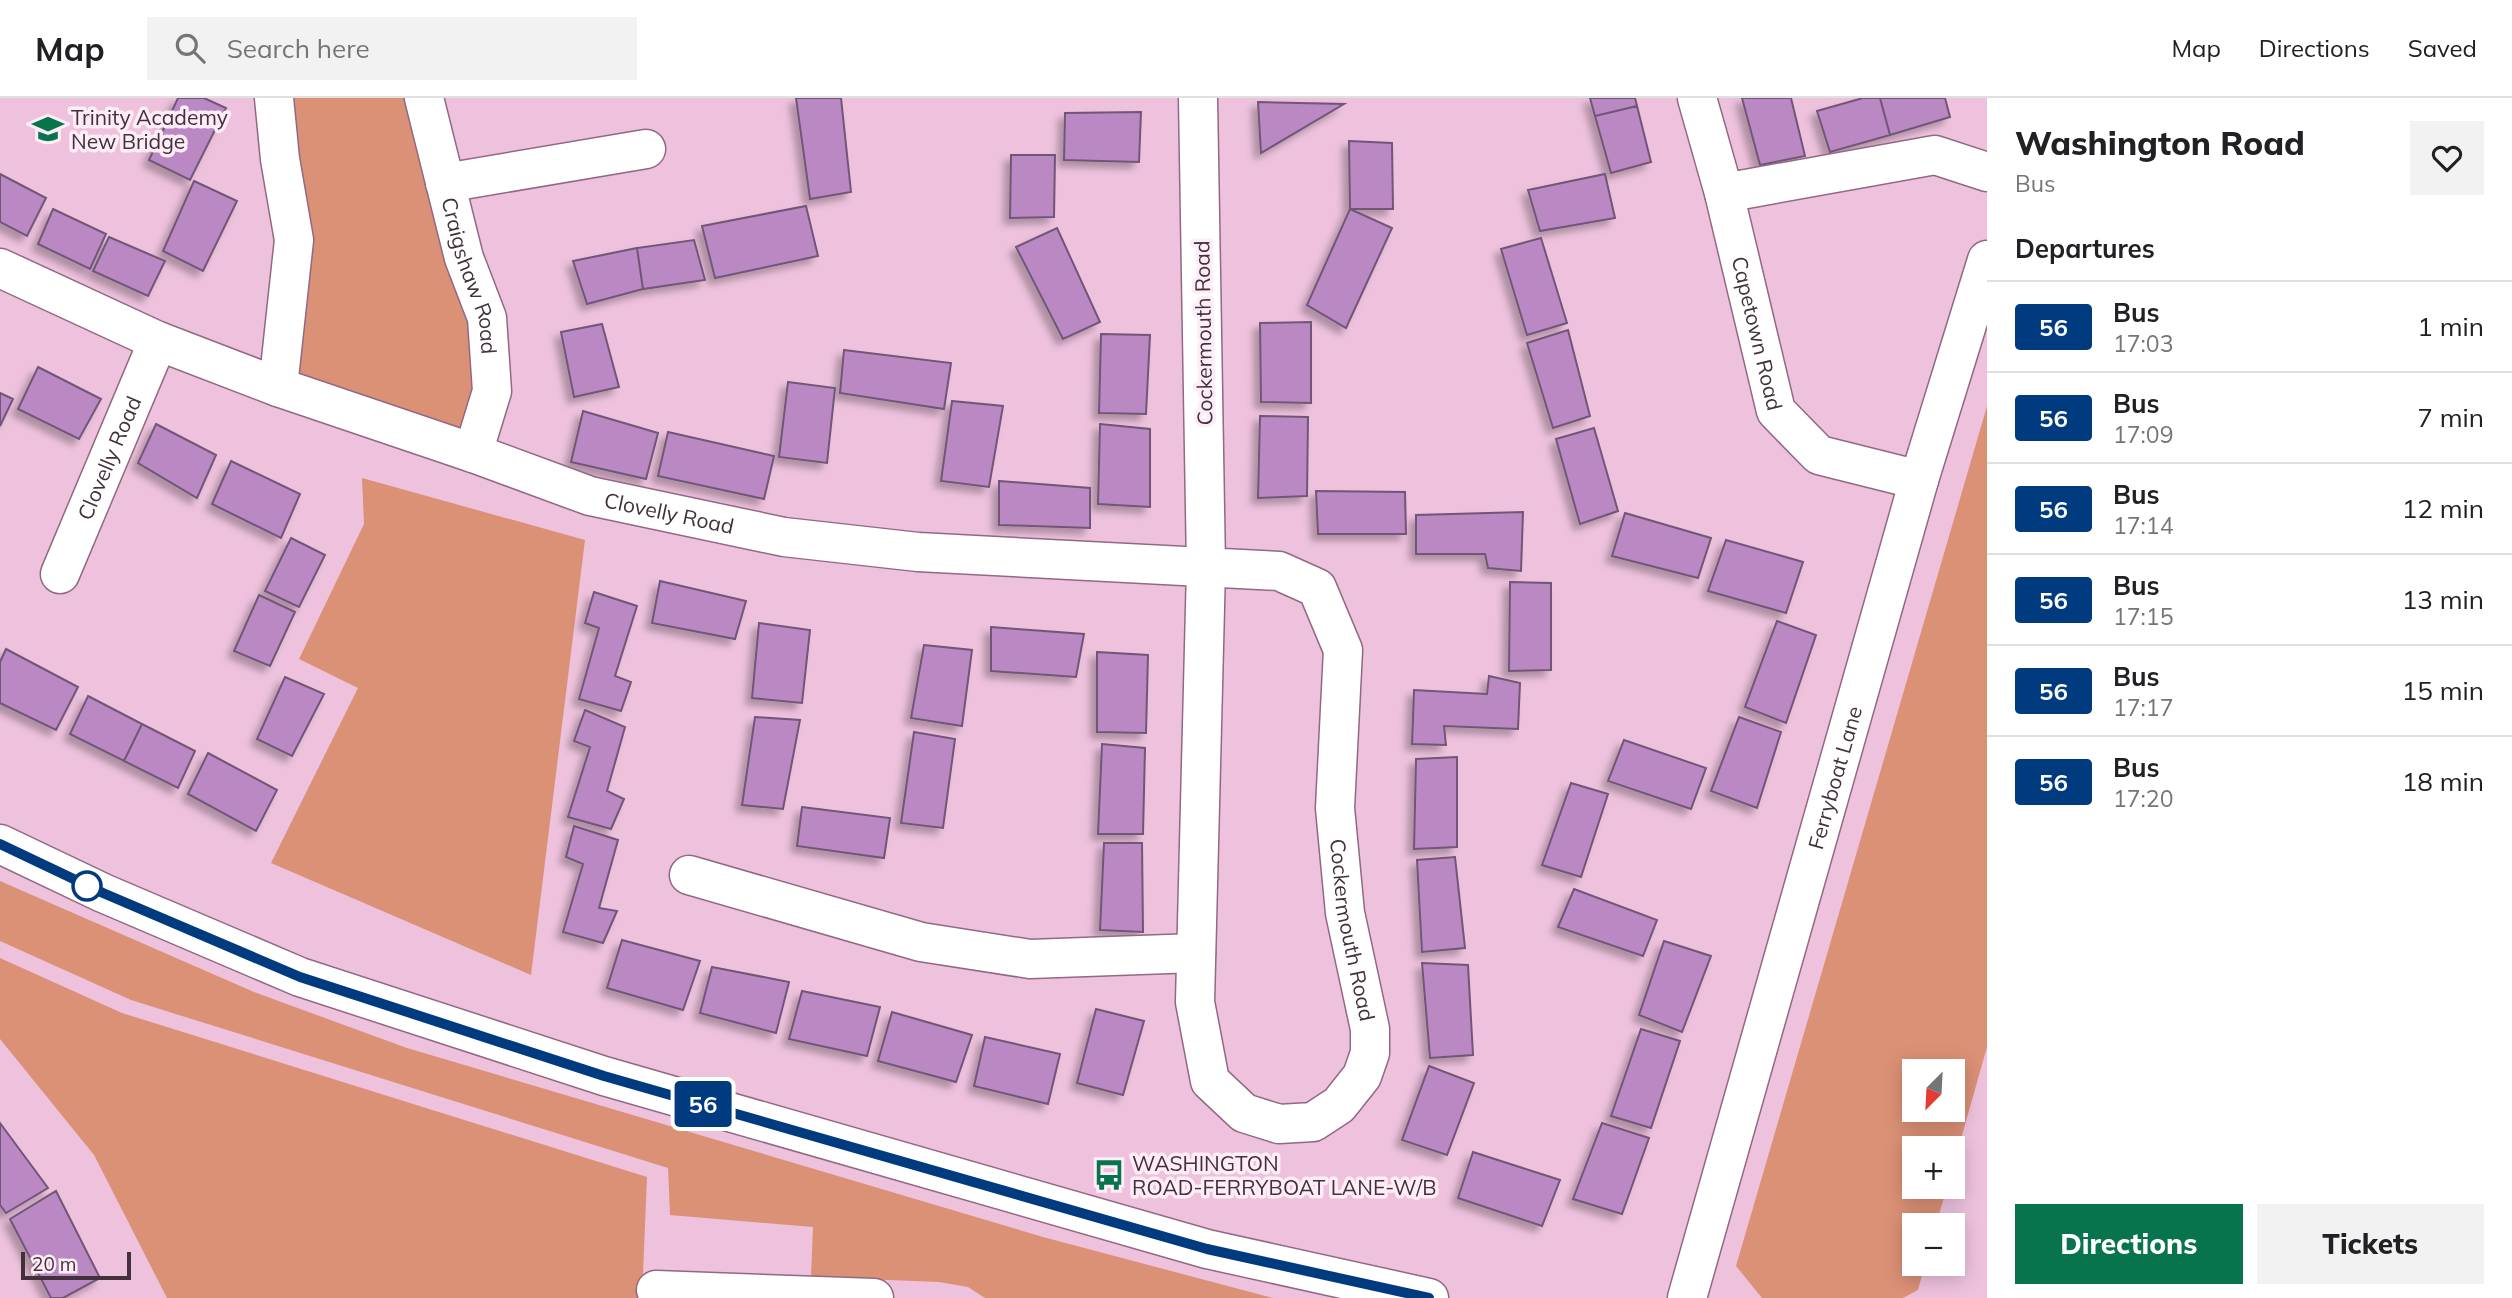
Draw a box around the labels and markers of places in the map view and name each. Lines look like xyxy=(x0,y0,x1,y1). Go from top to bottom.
place label: Trinity Academy New Bridge xyxy=(71,104,228,154)
school or university icon: Trinity Academy New Bridge xyxy=(31,112,65,146)
unlabelled marker xyxy=(72,871,102,901)
place label: WASHINGTON ROAD-FERRYBOAT LANE-W/B xyxy=(1132,1150,1437,1200)
bus stop icon: WASHINGTON ROAD-FERRYBOAT LANE-W/B xyxy=(1092,1158,1126,1192)

